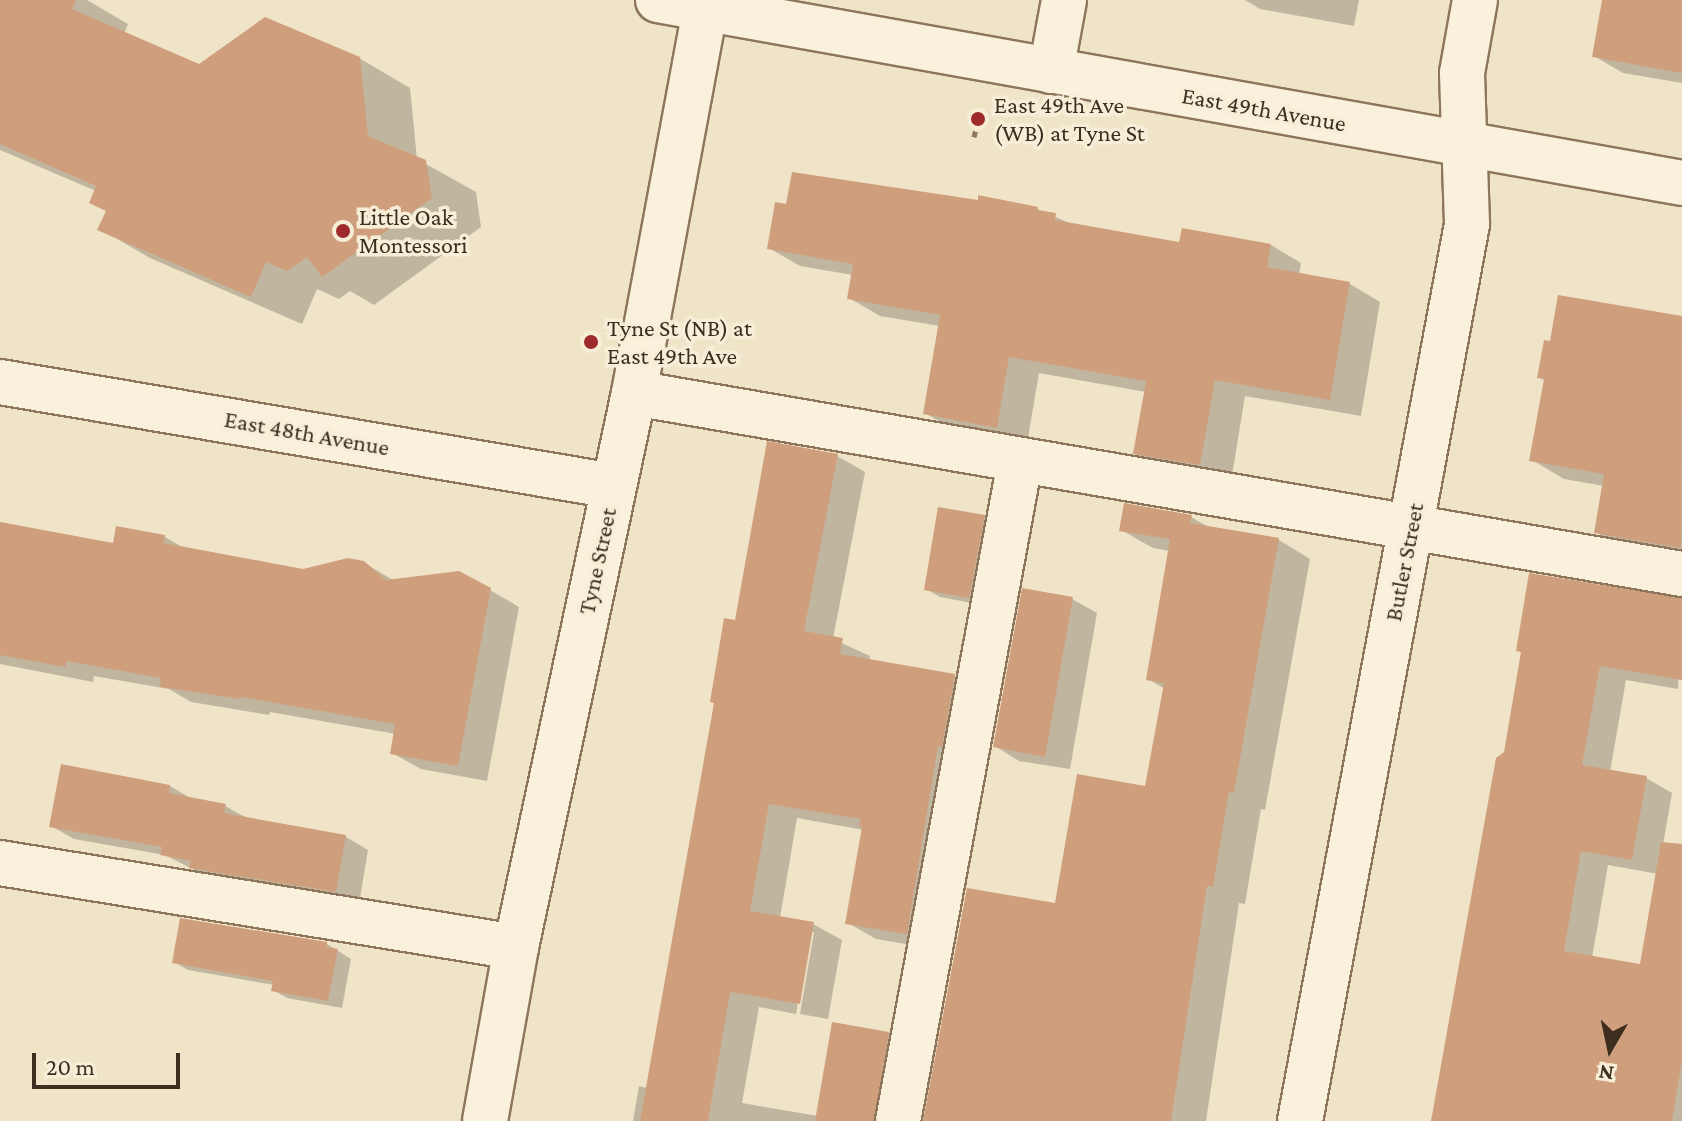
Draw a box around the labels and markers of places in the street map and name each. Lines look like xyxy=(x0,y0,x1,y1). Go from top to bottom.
place label: East 49th Ave (WB) at Tyne St xyxy=(994,91,1145,147)
marker: East 49th Ave (WB) at Tyne St xyxy=(969,110,987,128)
place label: Little Oak Montessori xyxy=(359,203,468,259)
marker: Little Oak Montessori xyxy=(334,222,352,240)
place label: Tyne St (NB) at East 49th Ave xyxy=(607,314,752,370)
marker: Tyne St (NB) at East 49th Ave xyxy=(582,333,600,351)

